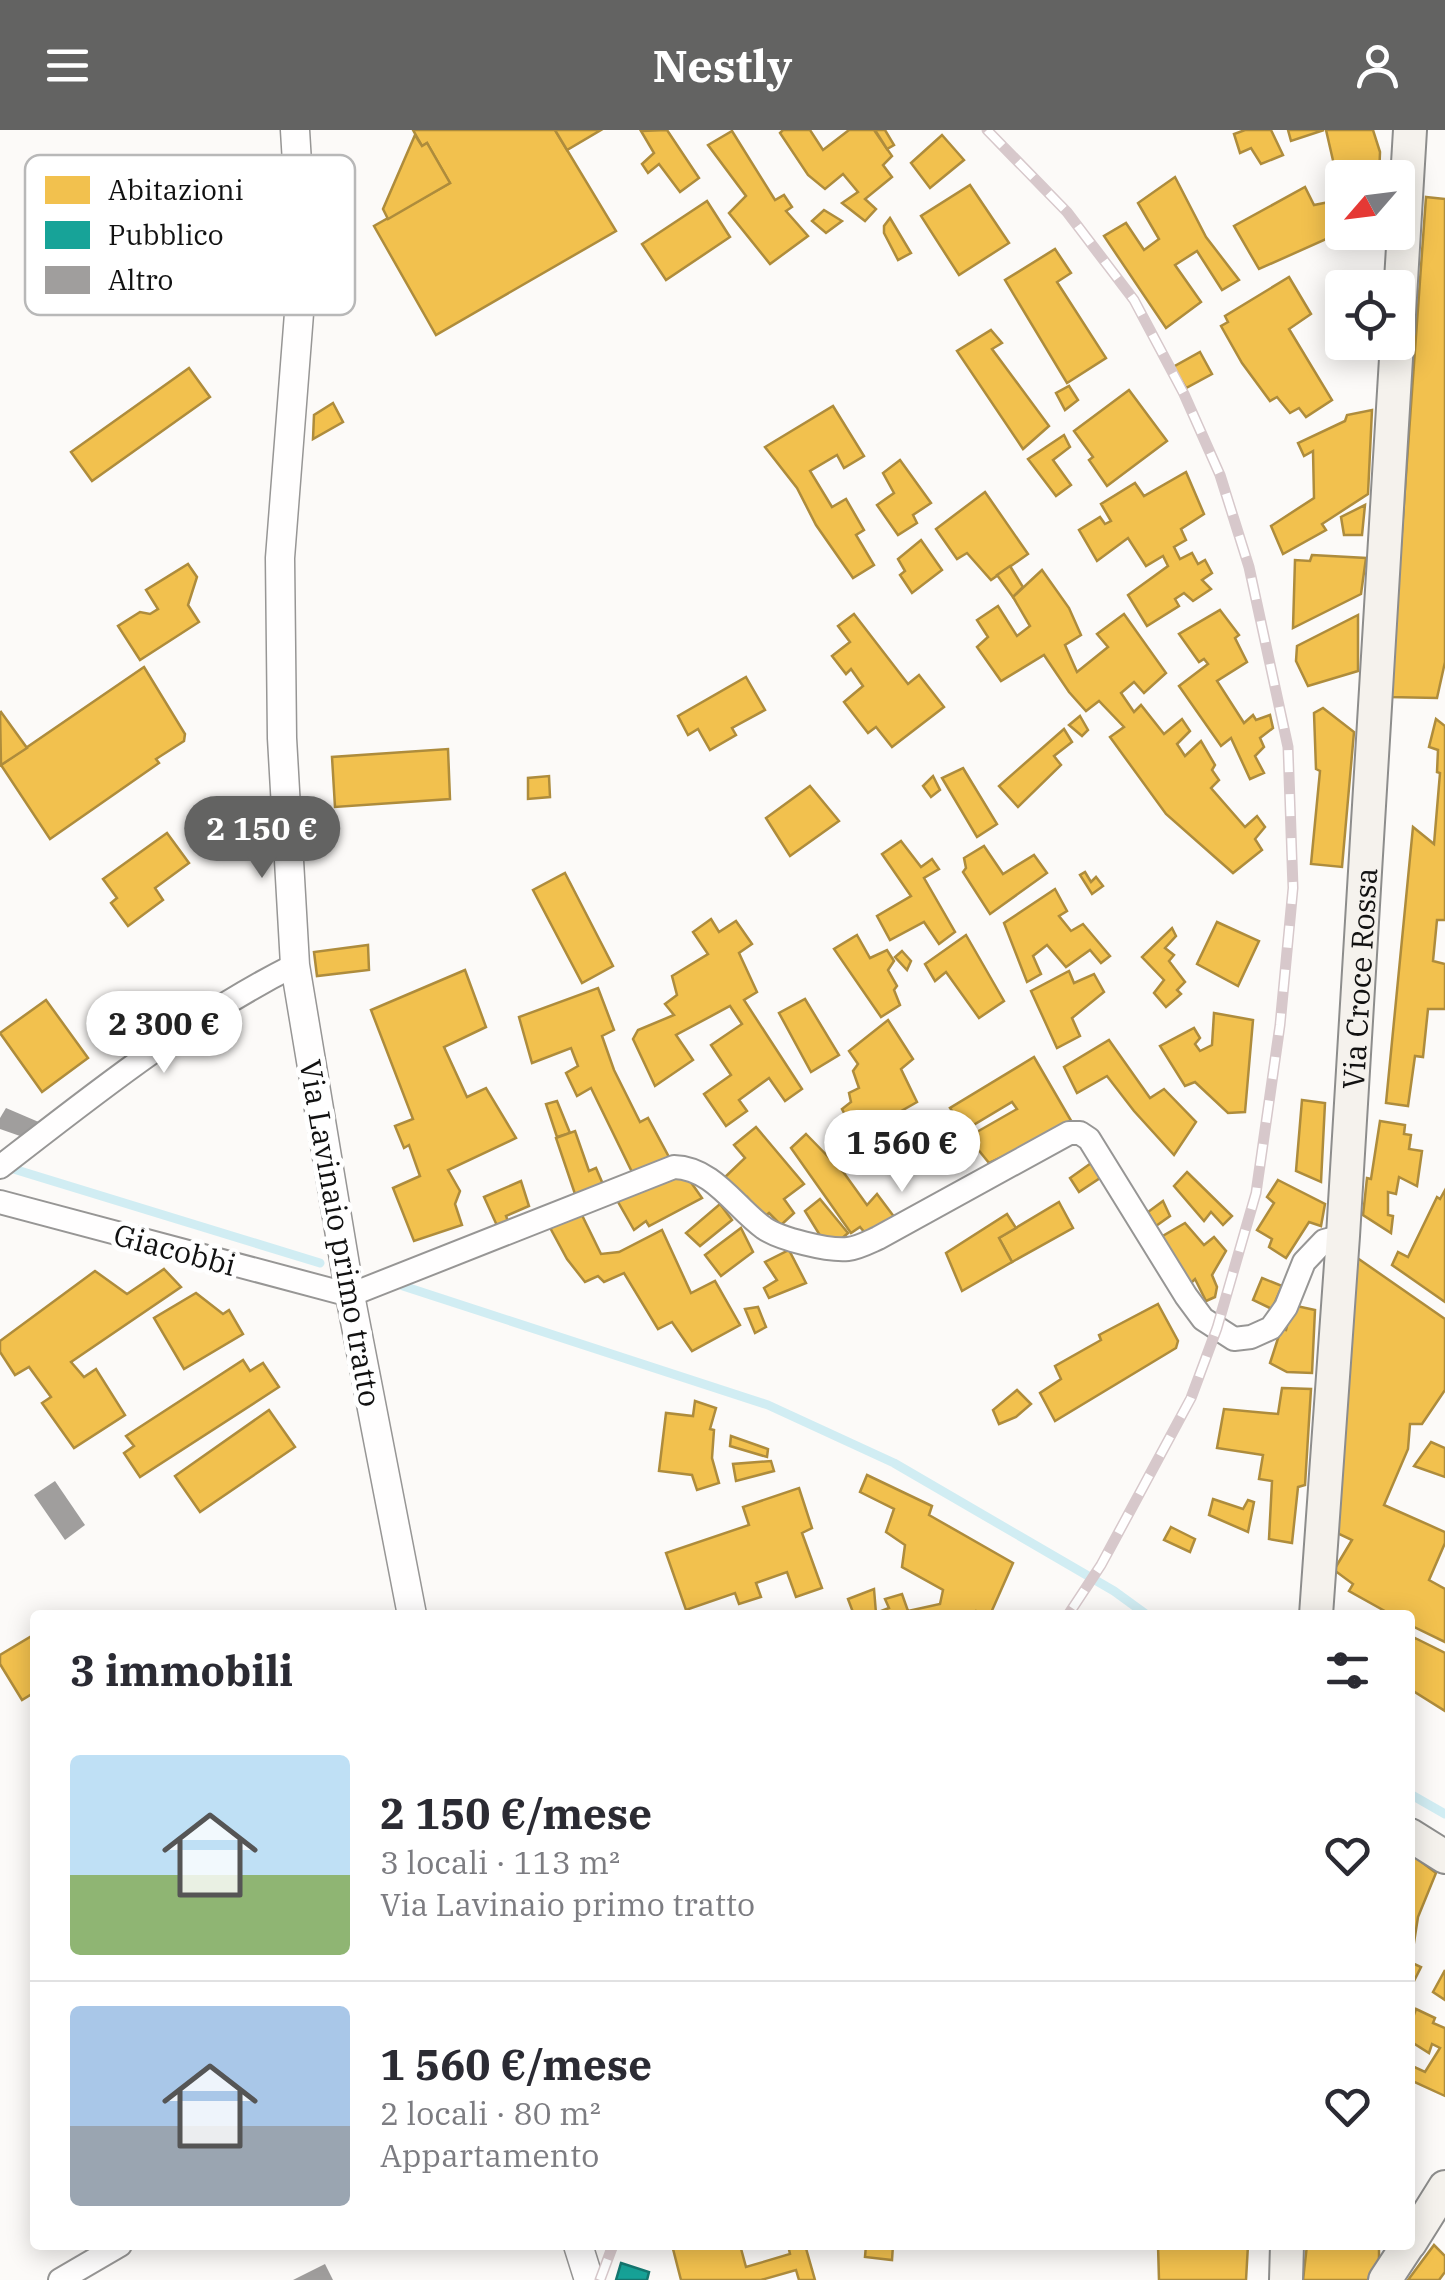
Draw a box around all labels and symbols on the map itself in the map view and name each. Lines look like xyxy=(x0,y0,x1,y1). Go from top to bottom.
legend xyxy=(25,155,355,315)
north arrow xyxy=(1325,160,1415,250)
text: Abitazioni xyxy=(108,171,244,208)
text: Pubblico xyxy=(108,216,224,253)
text: Altro xyxy=(108,261,173,298)
pin: 2 150 € xyxy=(170,796,354,881)
street label: Via Croce Rossa xyxy=(1332,866,1385,1090)
pin: 2 300 € xyxy=(72,991,256,1076)
street label: Via Lavinaio primo tratto xyxy=(291,1056,391,1410)
pin: 1 560 € xyxy=(810,1110,994,1195)
street label: Giacobbi xyxy=(110,1214,240,1284)

